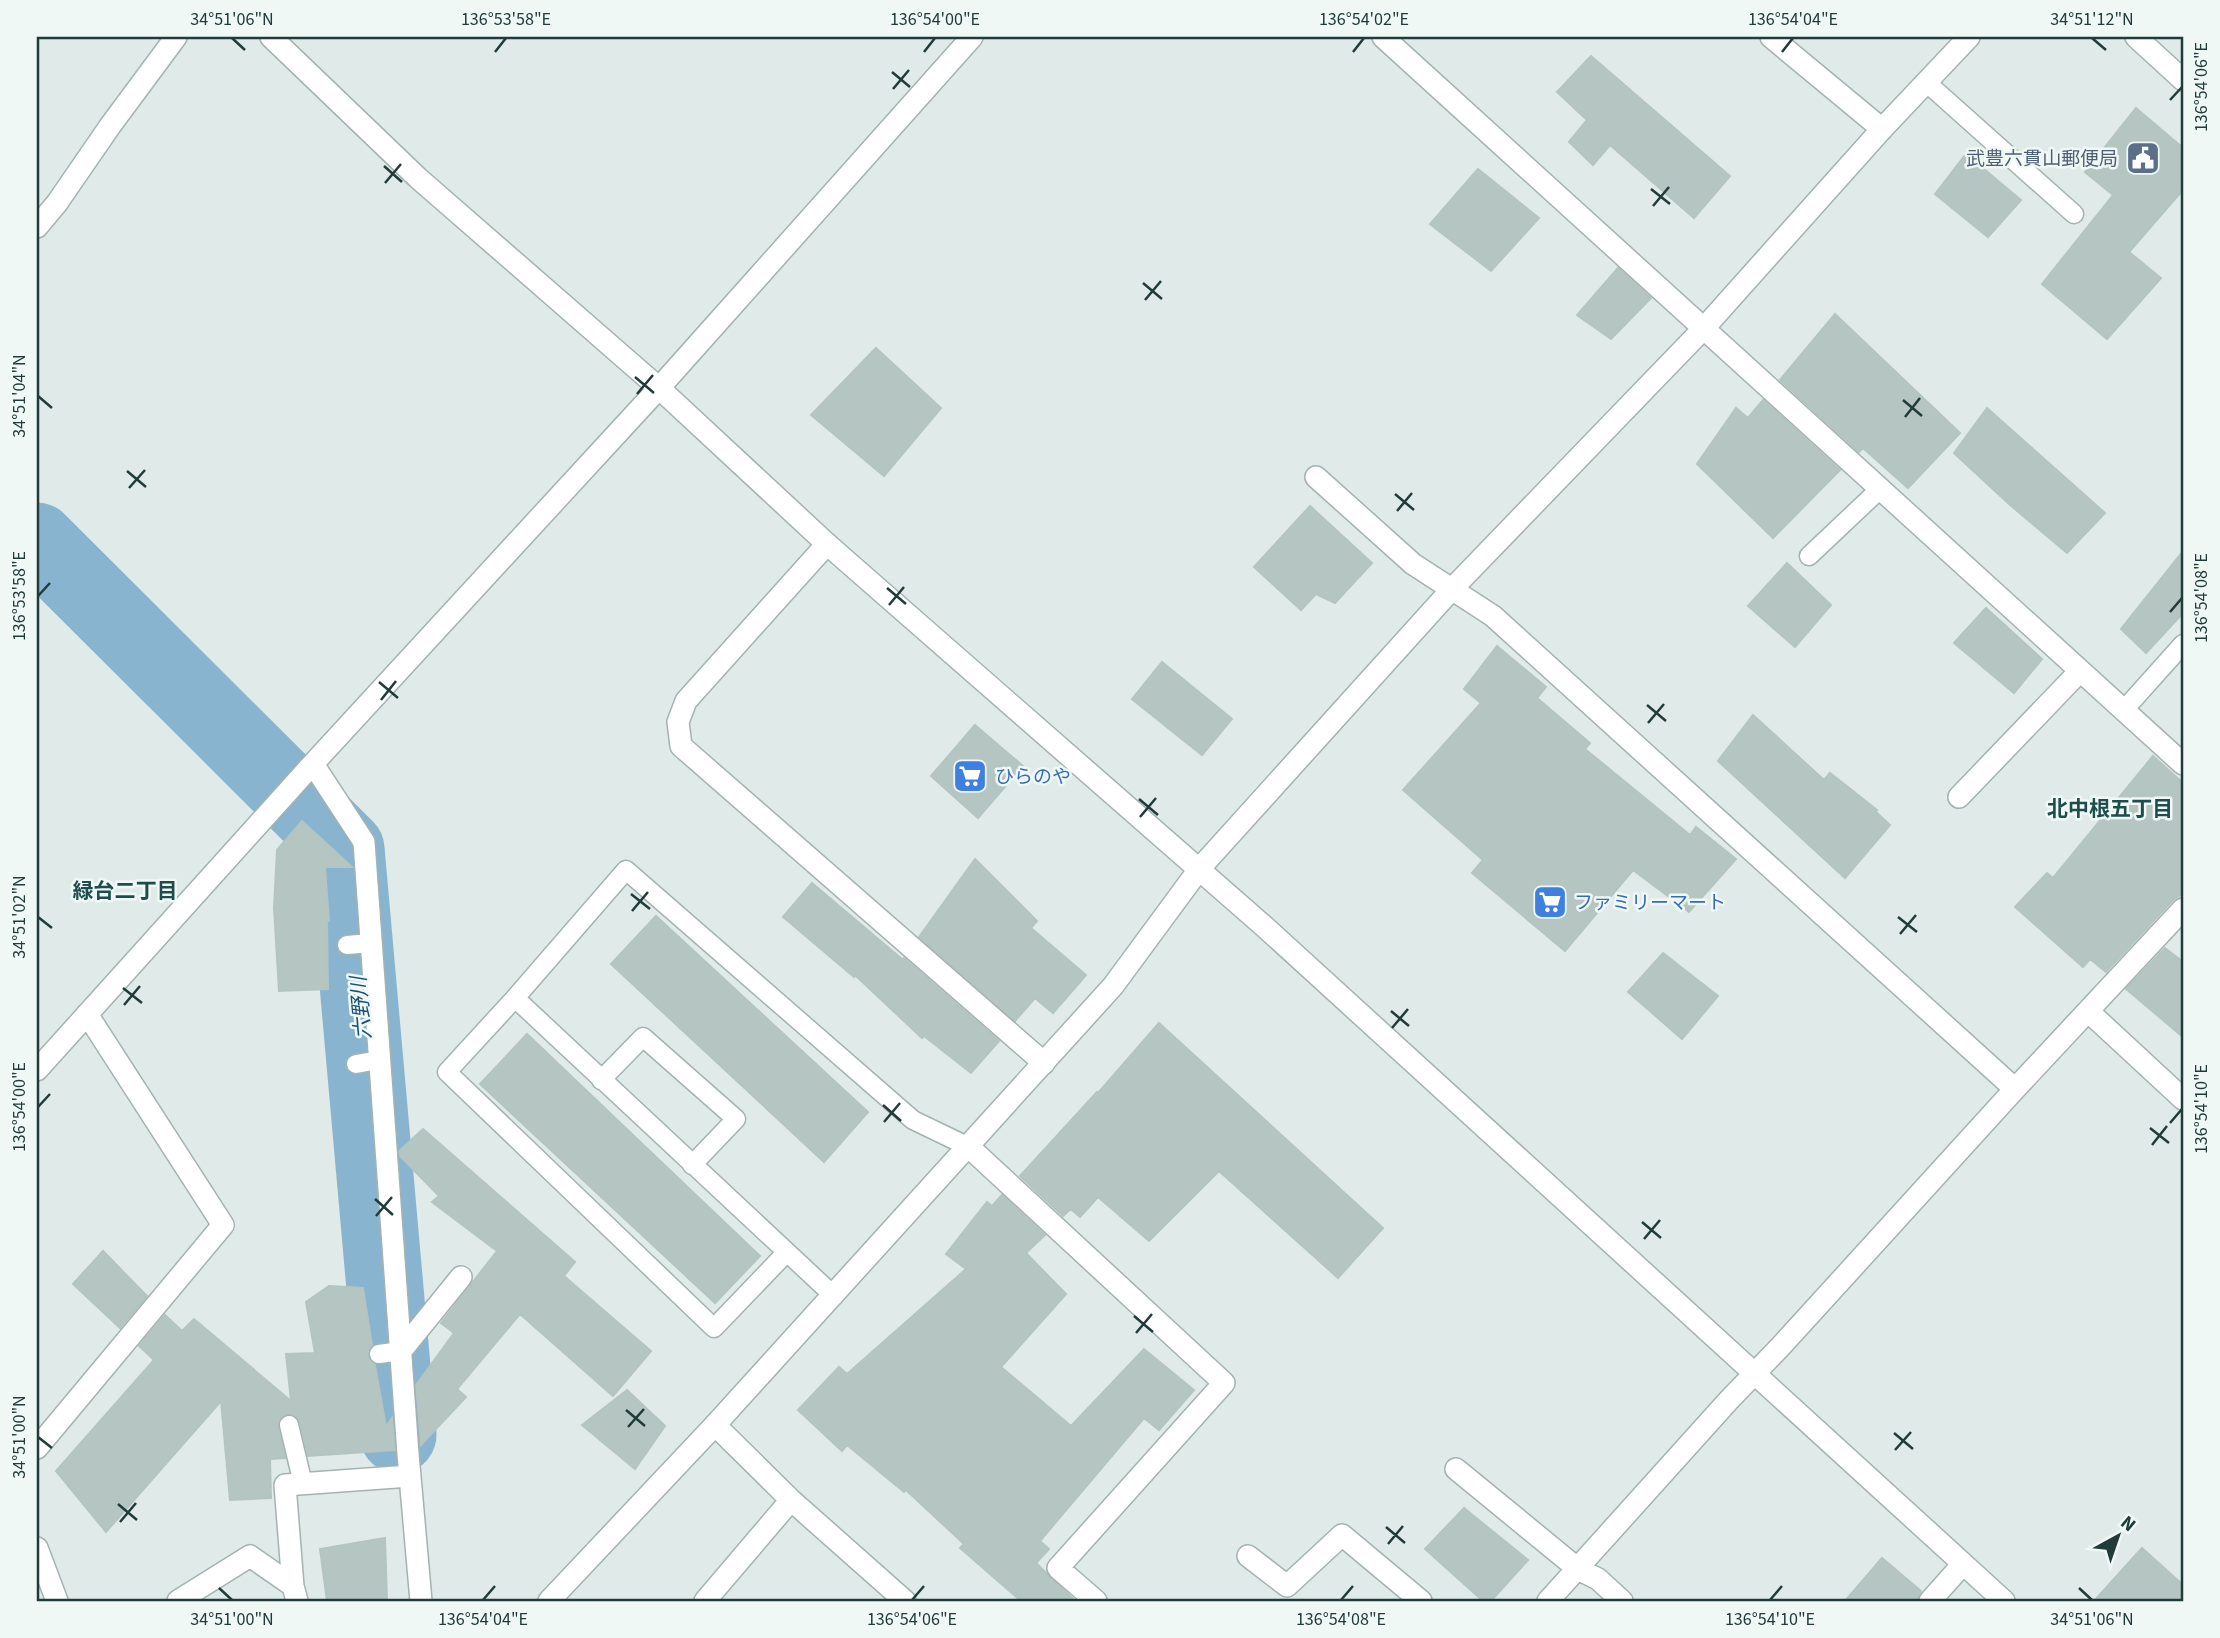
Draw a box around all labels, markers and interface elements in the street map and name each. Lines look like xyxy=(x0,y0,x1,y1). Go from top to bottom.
text: 34°51'06"N xyxy=(190,7,274,32)
text: 136°53'58"E xyxy=(461,7,551,32)
text: 136°54'00"E xyxy=(890,7,980,32)
text: 136°54'02"E xyxy=(1319,7,1409,32)
text: 136°54'04"E xyxy=(1748,7,1838,32)
text: 34°51'12"N xyxy=(2050,7,2134,32)
text: 136°54'06"E xyxy=(2189,42,2214,132)
public building icon: 武豊六貫山郵便局 xyxy=(2124,139,2162,177)
place label: 武豊六貫山郵便局 xyxy=(1966,146,2118,173)
text: 34°51'04"N xyxy=(7,354,32,438)
text: 136°53'58"E xyxy=(7,551,32,641)
text: 136°54'08"E xyxy=(2189,553,2214,643)
supermarket icon: ひらのや xyxy=(951,757,989,795)
place label: ひらのや xyxy=(995,764,1071,791)
district label: 北中根五丁目 xyxy=(2047,794,2173,824)
text: 34°51'02"N xyxy=(7,875,32,959)
district label: 緑台二丁目 xyxy=(73,876,178,906)
supermarket icon: ファミリーマート xyxy=(1531,883,1569,921)
place label: ファミリーマート xyxy=(1574,890,1726,917)
water label: 六野川 xyxy=(343,973,379,1041)
text: 136°54'00"E xyxy=(7,1062,32,1152)
text: 136°54'10"E xyxy=(2189,1064,2214,1154)
text: 34°51'00"N xyxy=(7,1395,32,1479)
north arrow xyxy=(2084,1502,2154,1572)
text: N xyxy=(2114,1510,2141,1539)
text: 34°51'00"N xyxy=(190,1607,274,1632)
text: 136°54'04"E xyxy=(438,1607,528,1632)
text: 136°54'06"E xyxy=(867,1607,957,1632)
text: 136°54'08"E xyxy=(1296,1607,1386,1632)
text: 136°54'10"E xyxy=(1725,1607,1815,1632)
text: 34°51'06"N xyxy=(2050,1607,2134,1632)

